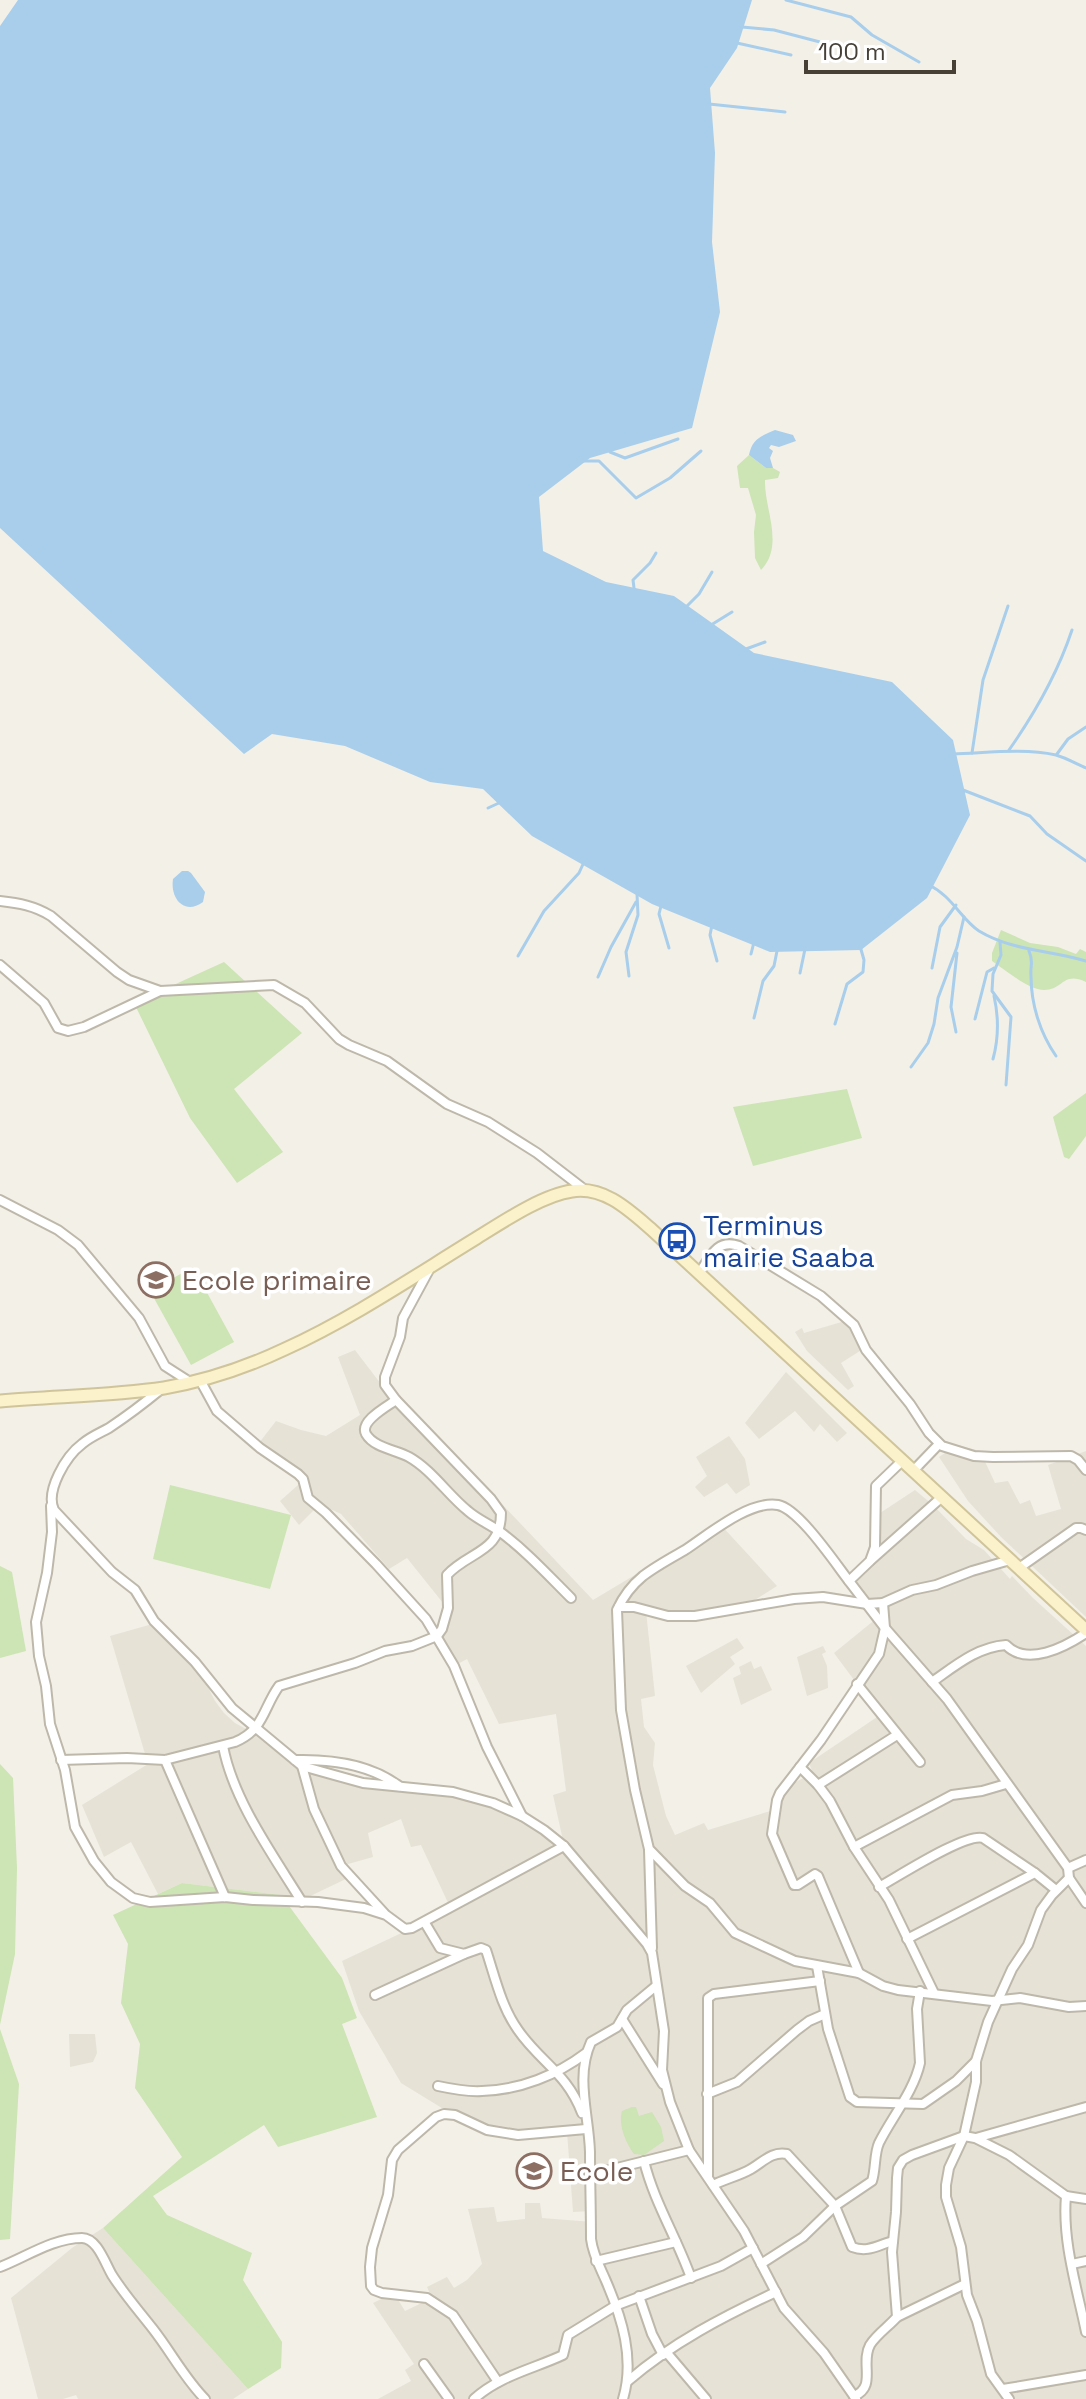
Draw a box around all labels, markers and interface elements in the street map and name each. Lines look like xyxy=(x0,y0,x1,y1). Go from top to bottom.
scale bar xyxy=(806,24,954,74)
text: 100 m xyxy=(818,36,886,67)
place label: Terminus mairie Saaba xyxy=(703,1207,875,1275)
bus stop icon: Terminus mairie Saaba xyxy=(658,1222,696,1260)
school or university icon: Ecole primaire xyxy=(137,1261,175,1299)
place label: Ecole primaire xyxy=(182,1262,372,1298)
school or university icon: Ecole xyxy=(515,2152,553,2190)
place label: Ecole xyxy=(560,2153,633,2189)

